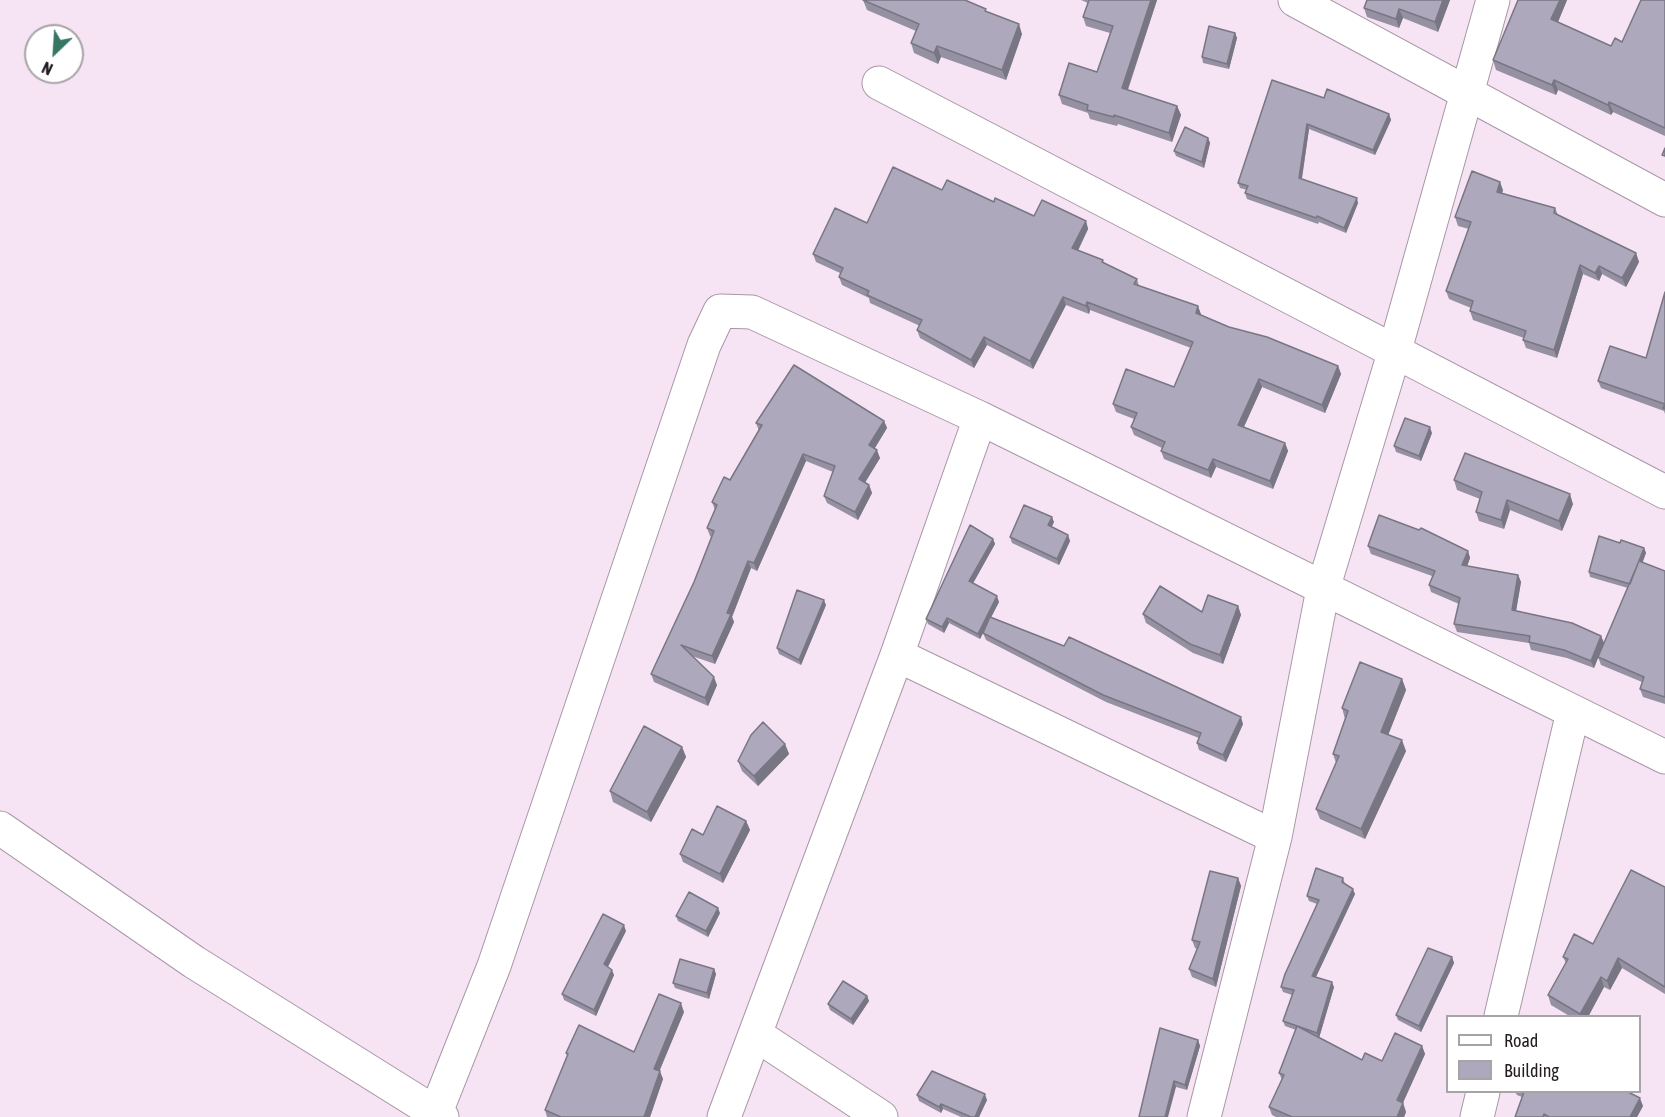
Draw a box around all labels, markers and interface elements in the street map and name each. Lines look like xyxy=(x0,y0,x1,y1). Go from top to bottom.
north arrow xyxy=(24,24,84,84)
text: N xyxy=(39,58,55,79)
legend xyxy=(1446,1015,1641,1093)
text: Road xyxy=(1504,1030,1538,1051)
text: Building xyxy=(1504,1060,1559,1081)

